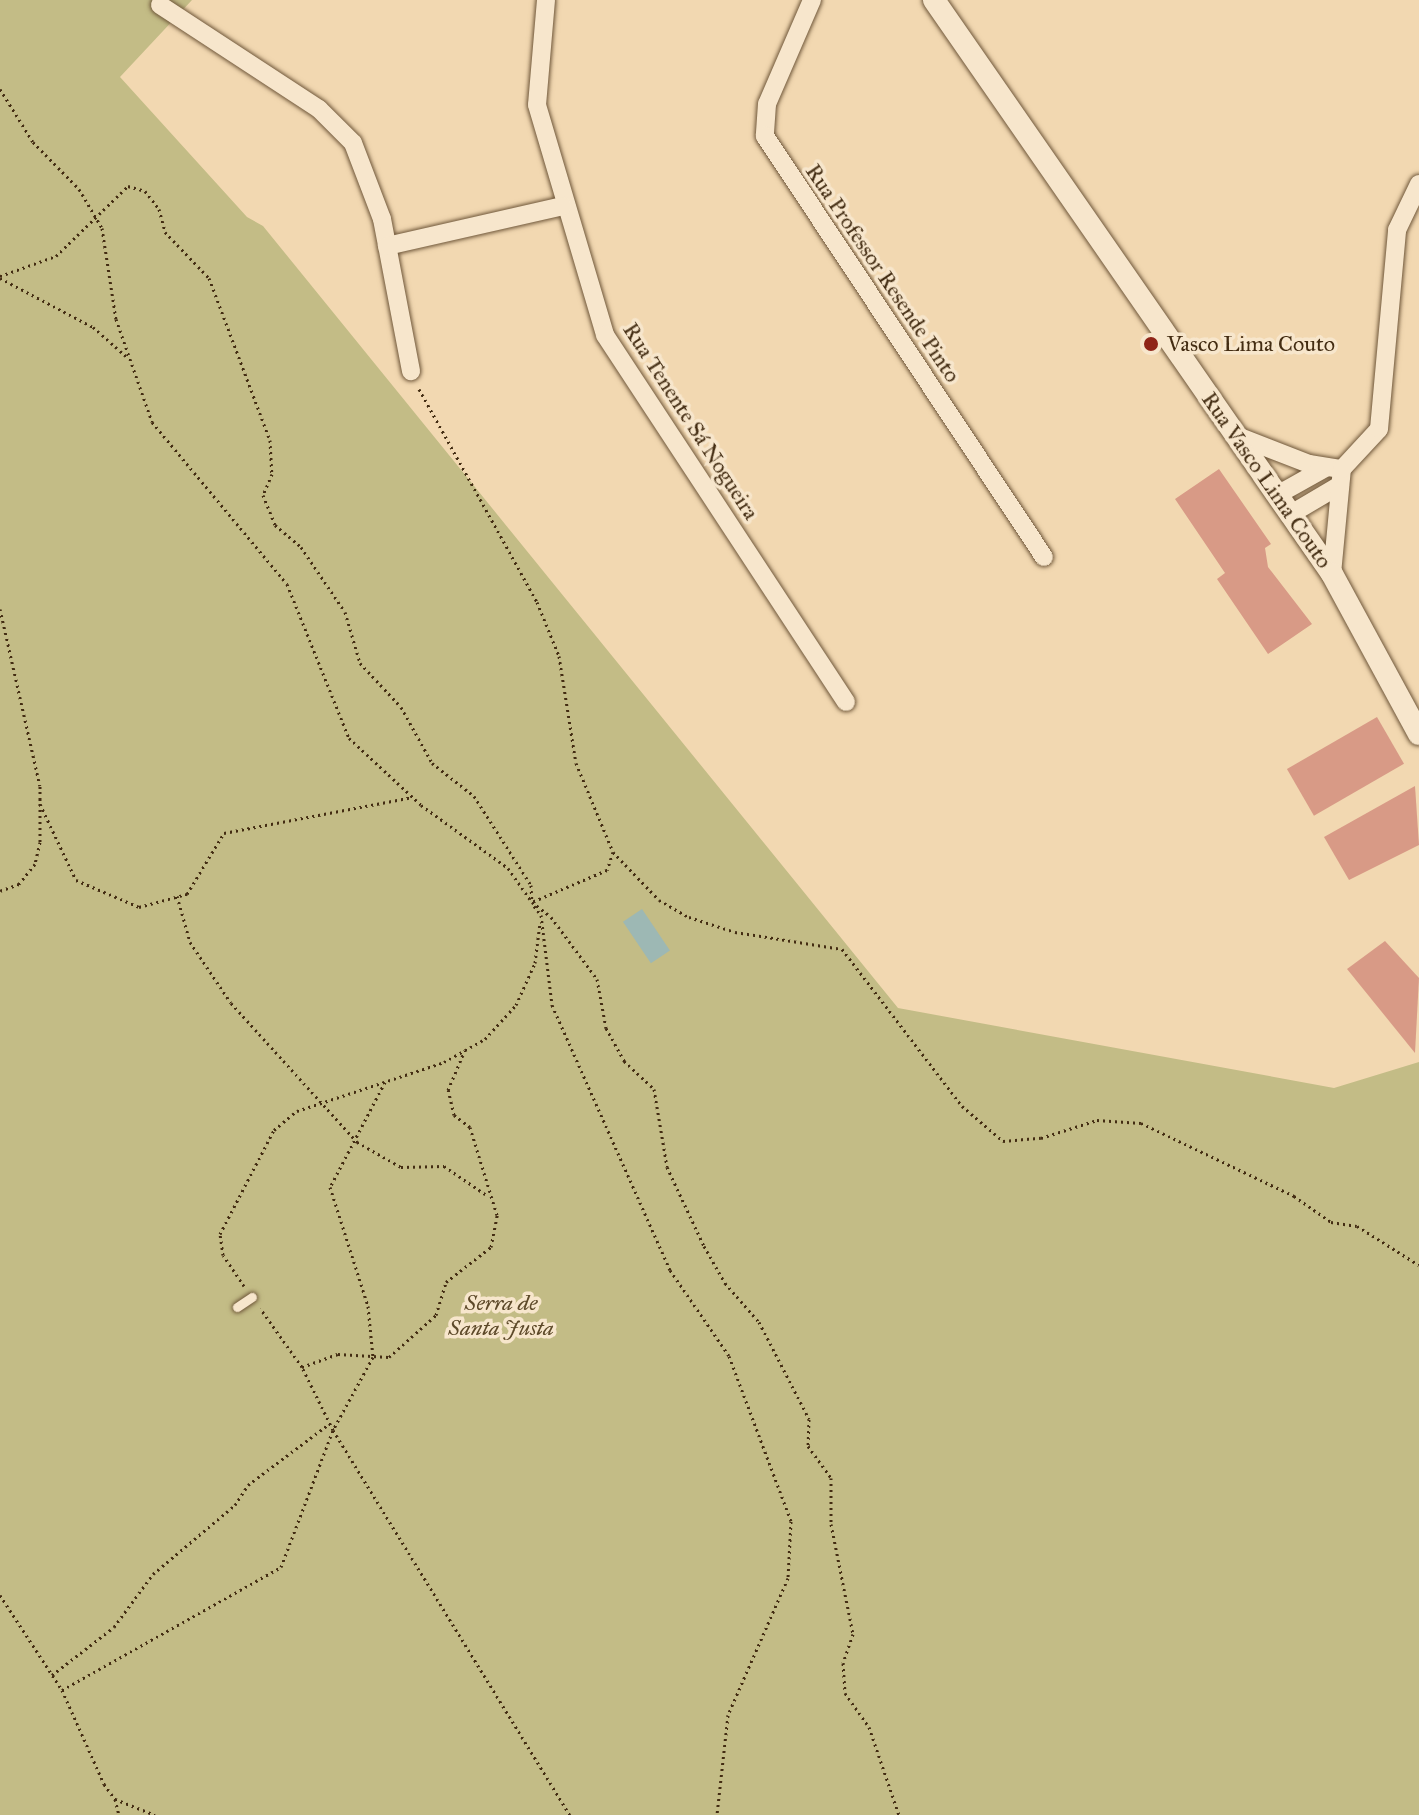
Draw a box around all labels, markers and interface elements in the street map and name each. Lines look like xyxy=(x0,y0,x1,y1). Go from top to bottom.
street label: Rua Professor Resende Pinto xyxy=(800,159,966,387)
street label: Rua Tenente Sá Nogueira xyxy=(618,318,764,524)
place label: Vasco Lima Couto xyxy=(1167,331,1335,357)
marker: Vasco Lima Couto xyxy=(1142,335,1160,353)
street label: Rua Vasco Lima Couto xyxy=(1196,387,1338,573)
park label: Serra de Santa Justa xyxy=(448,1289,554,1340)

